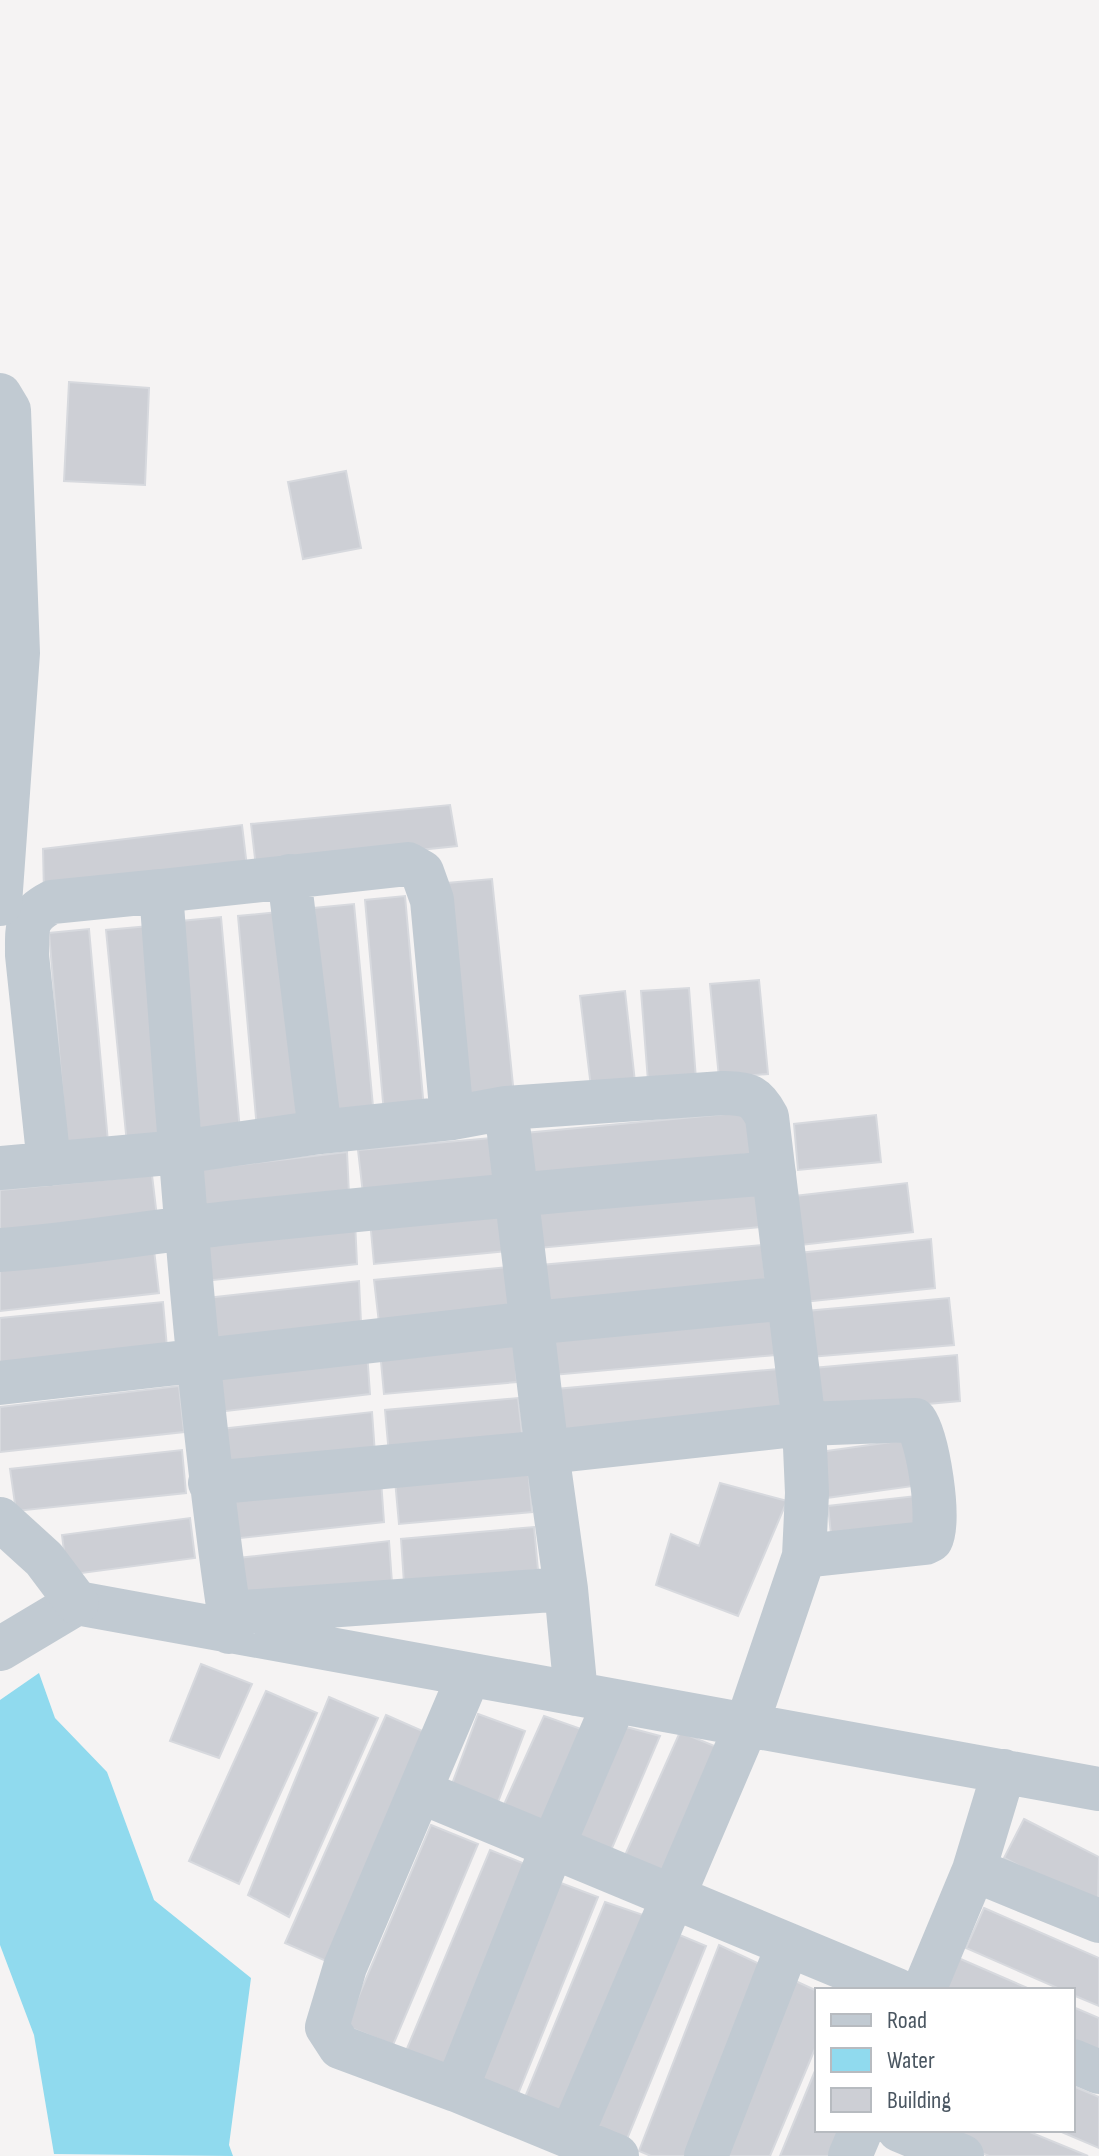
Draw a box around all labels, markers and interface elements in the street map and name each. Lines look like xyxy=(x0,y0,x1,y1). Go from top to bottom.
legend xyxy=(815,1988,1075,2132)
text: Road xyxy=(887,2006,927,2035)
text: Water xyxy=(887,2046,935,2075)
text: Building xyxy=(887,2086,951,2115)

